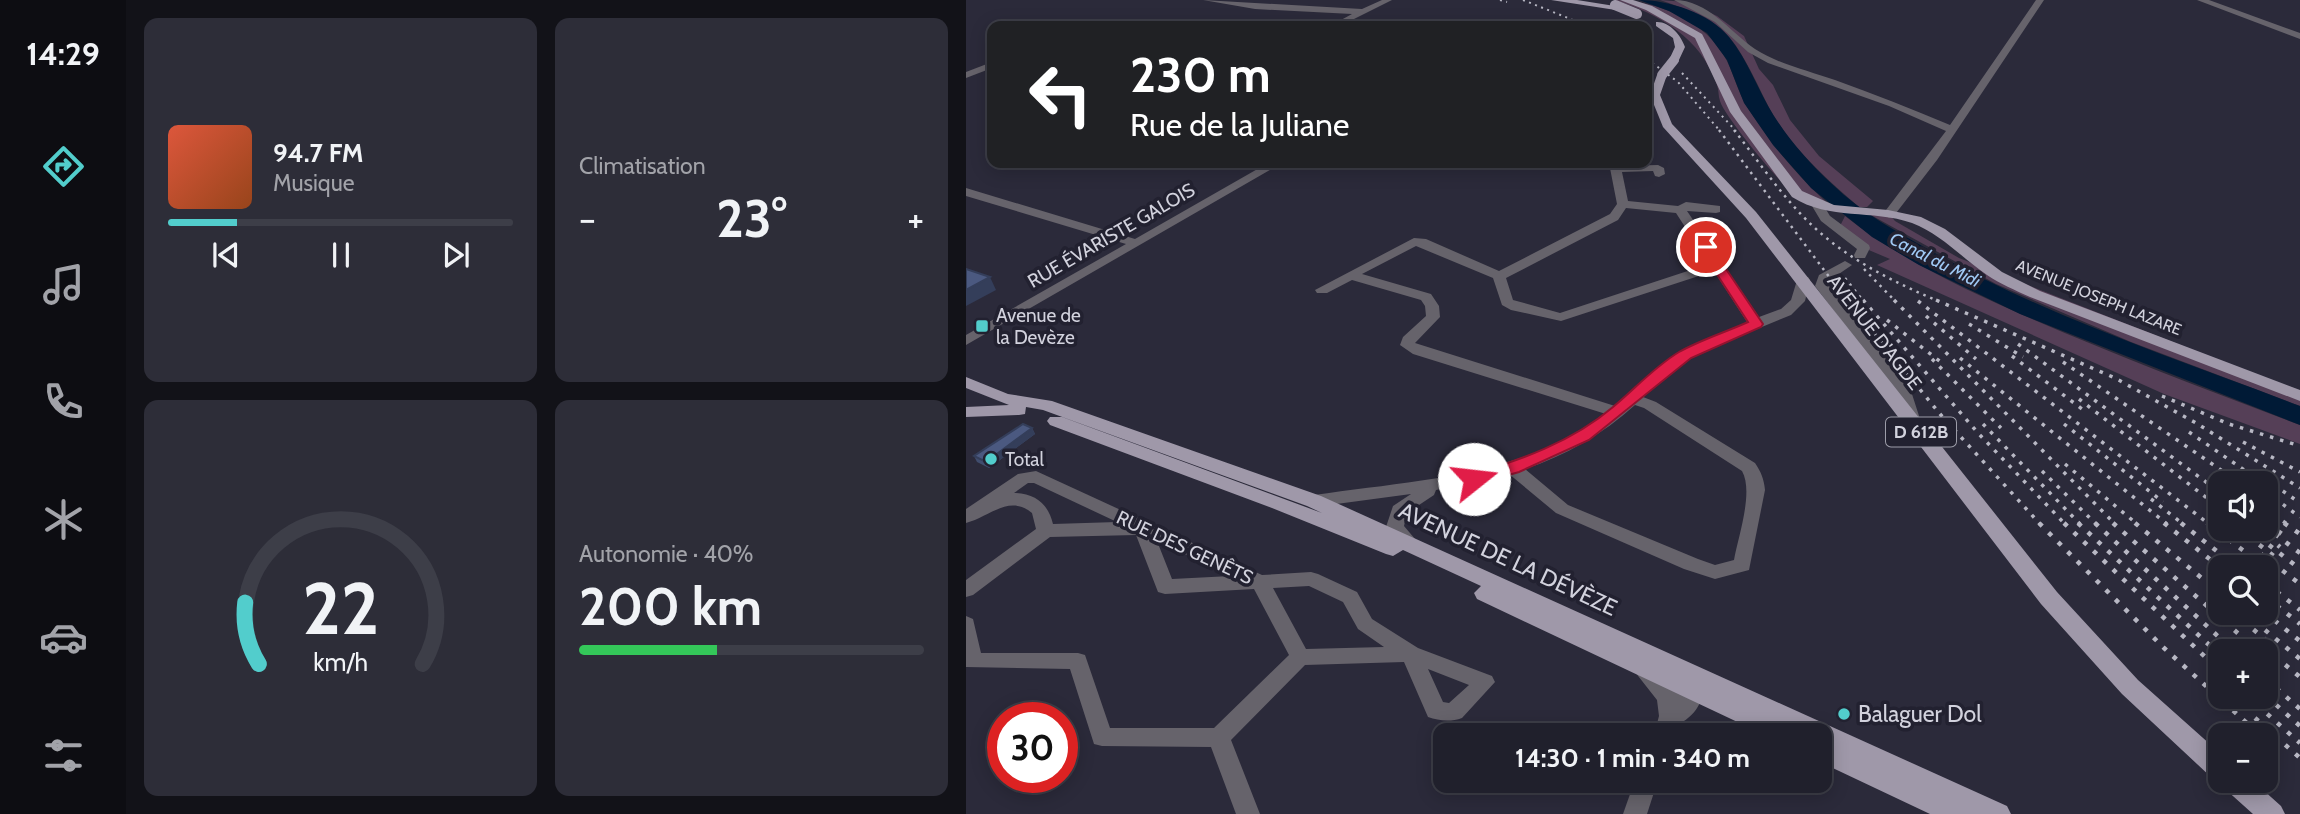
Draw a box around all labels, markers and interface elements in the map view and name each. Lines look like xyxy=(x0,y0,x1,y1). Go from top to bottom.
text: 14:29 xyxy=(26,34,100,73)
text: 230 m xyxy=(1130,45,1271,104)
icon: left xyxy=(1015,49,1106,140)
text: Rue de la Juliane xyxy=(1130,105,1349,144)
text: 94.7 FM xyxy=(273,137,364,169)
icon: directions xyxy=(39,142,88,191)
text: Climatisation xyxy=(579,152,706,180)
text: Musique xyxy=(273,169,355,197)
street label: RUE ÉVARISTE GALOIS xyxy=(1023,177,1199,293)
text: 23° xyxy=(716,187,787,250)
text: − xyxy=(579,195,596,242)
text: + xyxy=(907,195,924,242)
pin xyxy=(1676,217,1736,277)
icon: arrive xyxy=(1687,228,1725,266)
water label: Canal du Midi xyxy=(1886,228,1985,293)
icon: previous xyxy=(207,236,245,274)
icon: pause xyxy=(322,236,360,274)
icon: next xyxy=(437,236,475,274)
street label: AVENUE JOSEPH LAZARE xyxy=(2013,256,2184,339)
icon: music xyxy=(39,260,88,309)
street label: AVENUE D'AGDE xyxy=(1823,270,1927,394)
place label: Avenue de la Devèze xyxy=(996,304,1081,349)
marker: Avenue de la Devèze xyxy=(974,318,990,334)
icon: phone xyxy=(39,377,88,426)
road number: D 612B xyxy=(1886,418,1956,446)
position arrow xyxy=(1437,442,1511,516)
place label: Total xyxy=(1005,448,1044,471)
marker: Total xyxy=(983,451,999,467)
map controls xyxy=(2208,471,2278,793)
button: sound xyxy=(2208,471,2278,541)
icon: climate xyxy=(39,495,88,544)
street label: AVENUE DE LA DÉVÈZE xyxy=(1394,495,1622,622)
street label: RUE DES GENÊTS xyxy=(1113,505,1257,589)
text: Autonomie · 40% xyxy=(579,540,753,568)
button: search xyxy=(2208,555,2278,625)
text: 22 xyxy=(302,564,379,652)
text: 200 km xyxy=(579,575,762,638)
icon: car xyxy=(39,613,88,662)
button: + xyxy=(2208,639,2278,709)
text: km/h xyxy=(313,647,368,677)
place label: Balaguer Dol xyxy=(1858,700,1982,728)
speed limit sign: 30 xyxy=(987,702,1078,793)
marker: Balaguer Dol xyxy=(1836,706,1852,722)
button: − xyxy=(2208,723,2278,793)
icon: filters xyxy=(39,731,88,780)
text: 14:30 · 1 min · 340 m xyxy=(1515,742,1750,774)

